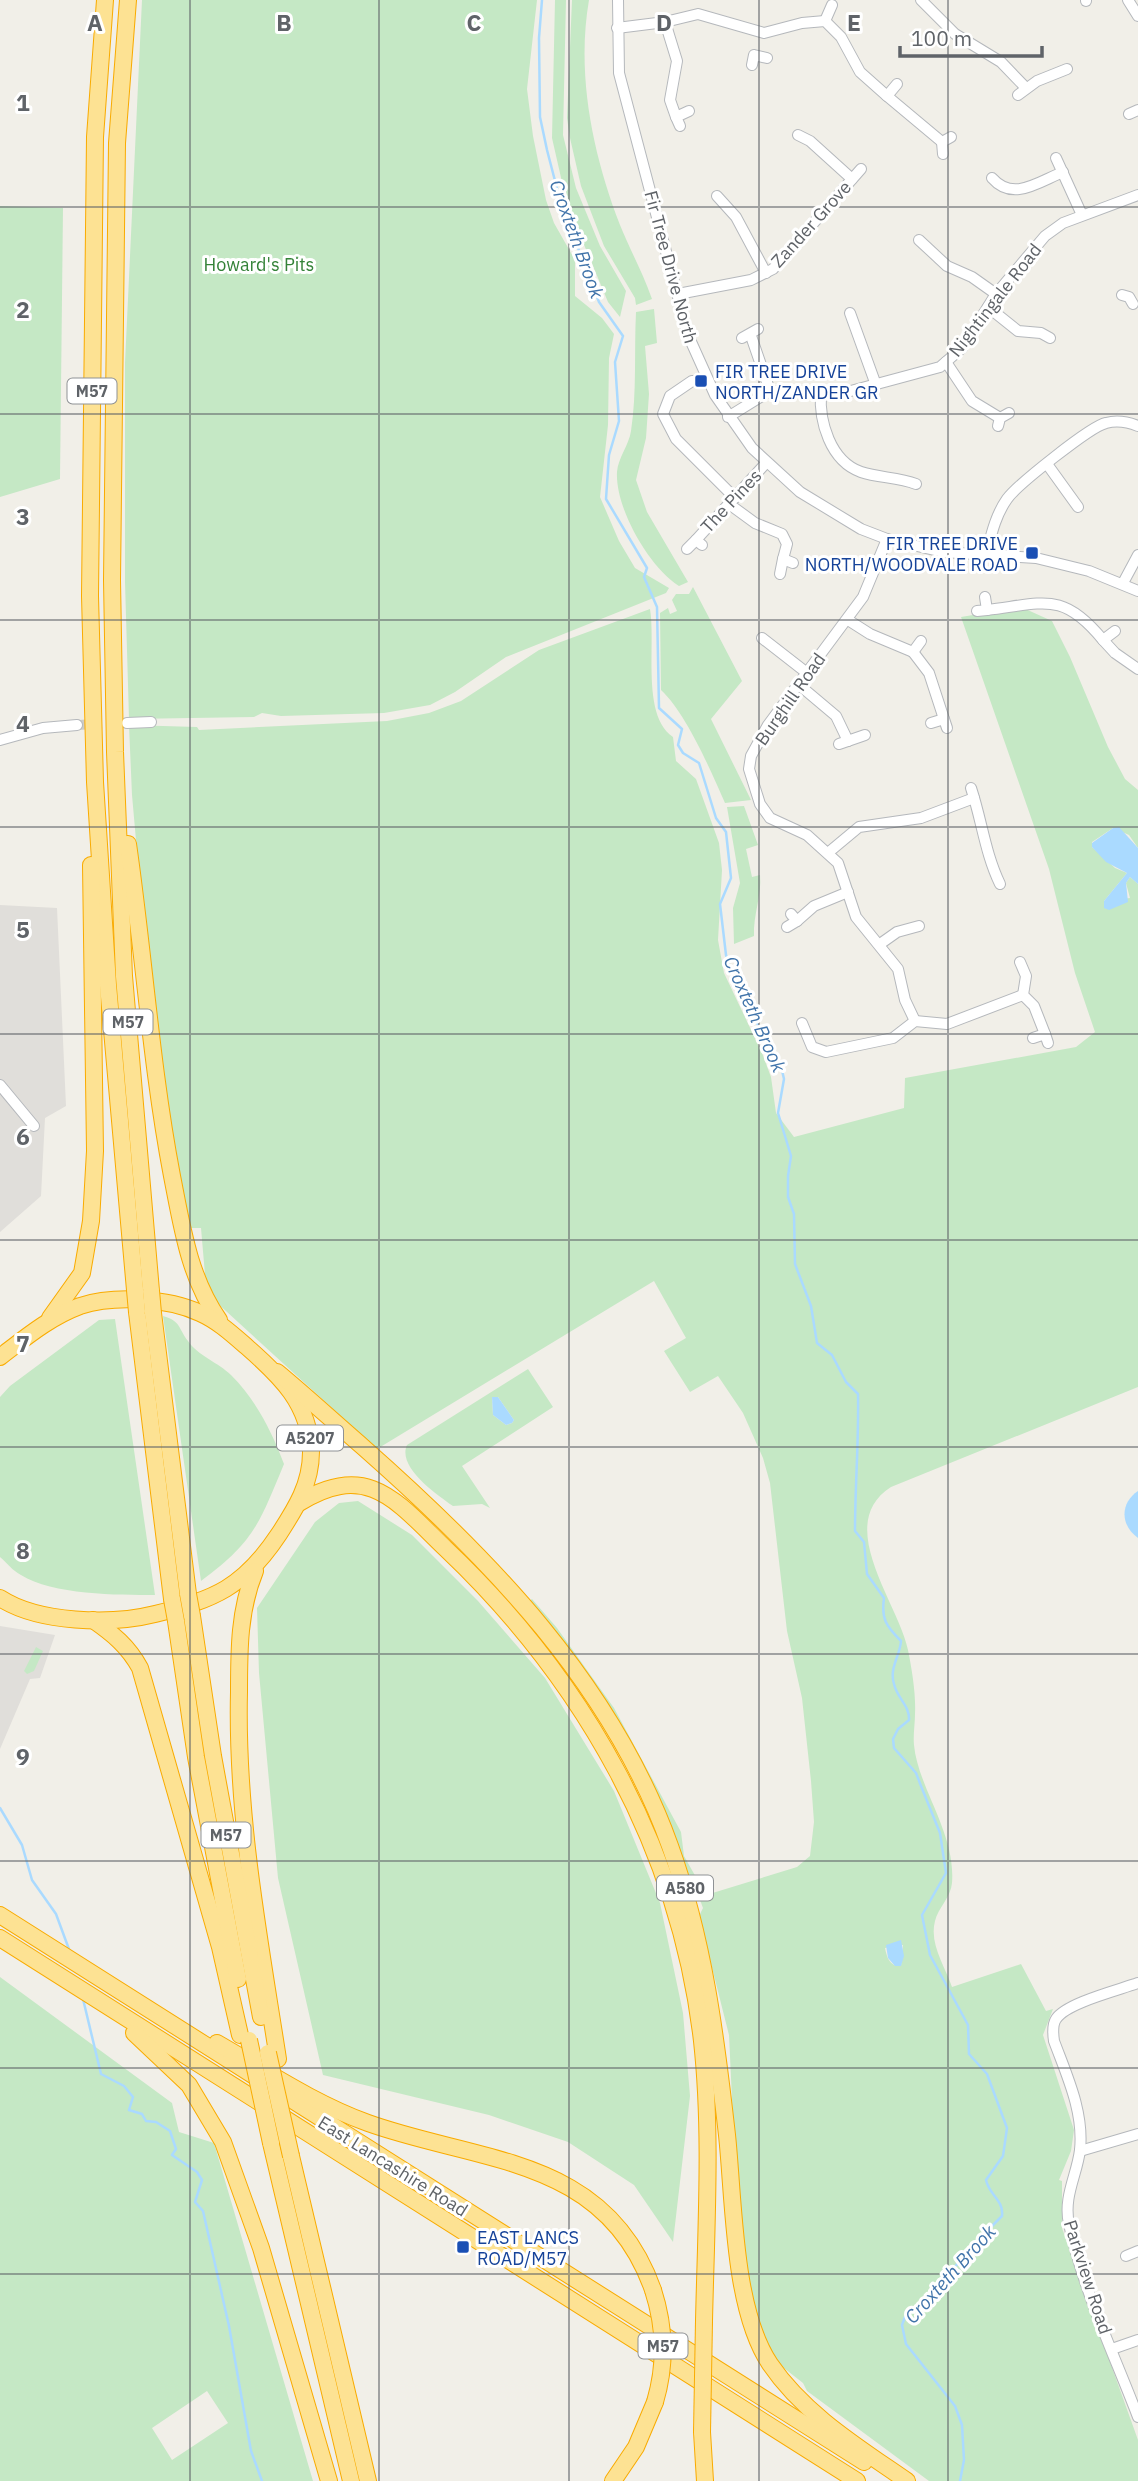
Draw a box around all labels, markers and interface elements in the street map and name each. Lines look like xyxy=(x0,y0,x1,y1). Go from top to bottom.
text: A xyxy=(87,7,103,37)
text: B xyxy=(276,7,292,37)
text: C xyxy=(467,7,482,37)
text: D xyxy=(656,7,672,37)
text: E xyxy=(847,7,861,37)
scale bar xyxy=(900,14,1042,58)
text: 100 m xyxy=(911,24,972,52)
text: 1 xyxy=(16,87,30,117)
water label: Croxteth Brook xyxy=(544,176,610,303)
street label: Zander Grove xyxy=(766,176,856,272)
street label: Fir Tree Drive North xyxy=(640,188,702,346)
street label: Nightingale Road xyxy=(944,239,1046,361)
park label: Howard's Pits xyxy=(204,253,314,276)
text: 2 xyxy=(16,294,30,324)
place label: FIR TREE DRIVE NORTH/ZANDER GR xyxy=(715,360,879,404)
marker: FIR TREE DRIVE NORTH/ZANDER GR xyxy=(693,373,709,389)
road number: M57 xyxy=(68,378,116,404)
street label: The Pines xyxy=(696,464,766,538)
text: 3 xyxy=(16,501,30,531)
place label: FIR TREE DRIVE NORTH/WOODVALE ROAD xyxy=(805,532,1018,576)
marker: FIR TREE DRIVE NORTH/WOODVALE ROAD xyxy=(1024,545,1040,561)
street label: Burghill Road xyxy=(750,648,830,750)
text: 4 xyxy=(16,708,30,738)
text: 5 xyxy=(16,914,30,944)
water label: Croxteth Brook xyxy=(719,952,792,1077)
road number: M57 xyxy=(104,1010,152,1034)
text: 6 xyxy=(16,1121,30,1151)
text: 7 xyxy=(16,1328,30,1358)
road number: A5207 xyxy=(277,1426,343,1450)
text: 8 xyxy=(16,1535,30,1565)
text: 9 xyxy=(16,1741,30,1771)
road number: M57 xyxy=(202,1823,250,1848)
road number: A580 xyxy=(657,1876,713,1900)
street label: East Lancashire Road xyxy=(314,2111,472,2221)
street label: Parkview Road xyxy=(1059,2217,1117,2337)
water label: Croxteth Brook xyxy=(899,2219,1001,2328)
place label: EAST LANCS ROAD/M57 xyxy=(477,2226,579,2270)
marker: EAST LANCS ROAD/M57 xyxy=(455,2239,471,2255)
road number: M57 xyxy=(638,2334,688,2358)

